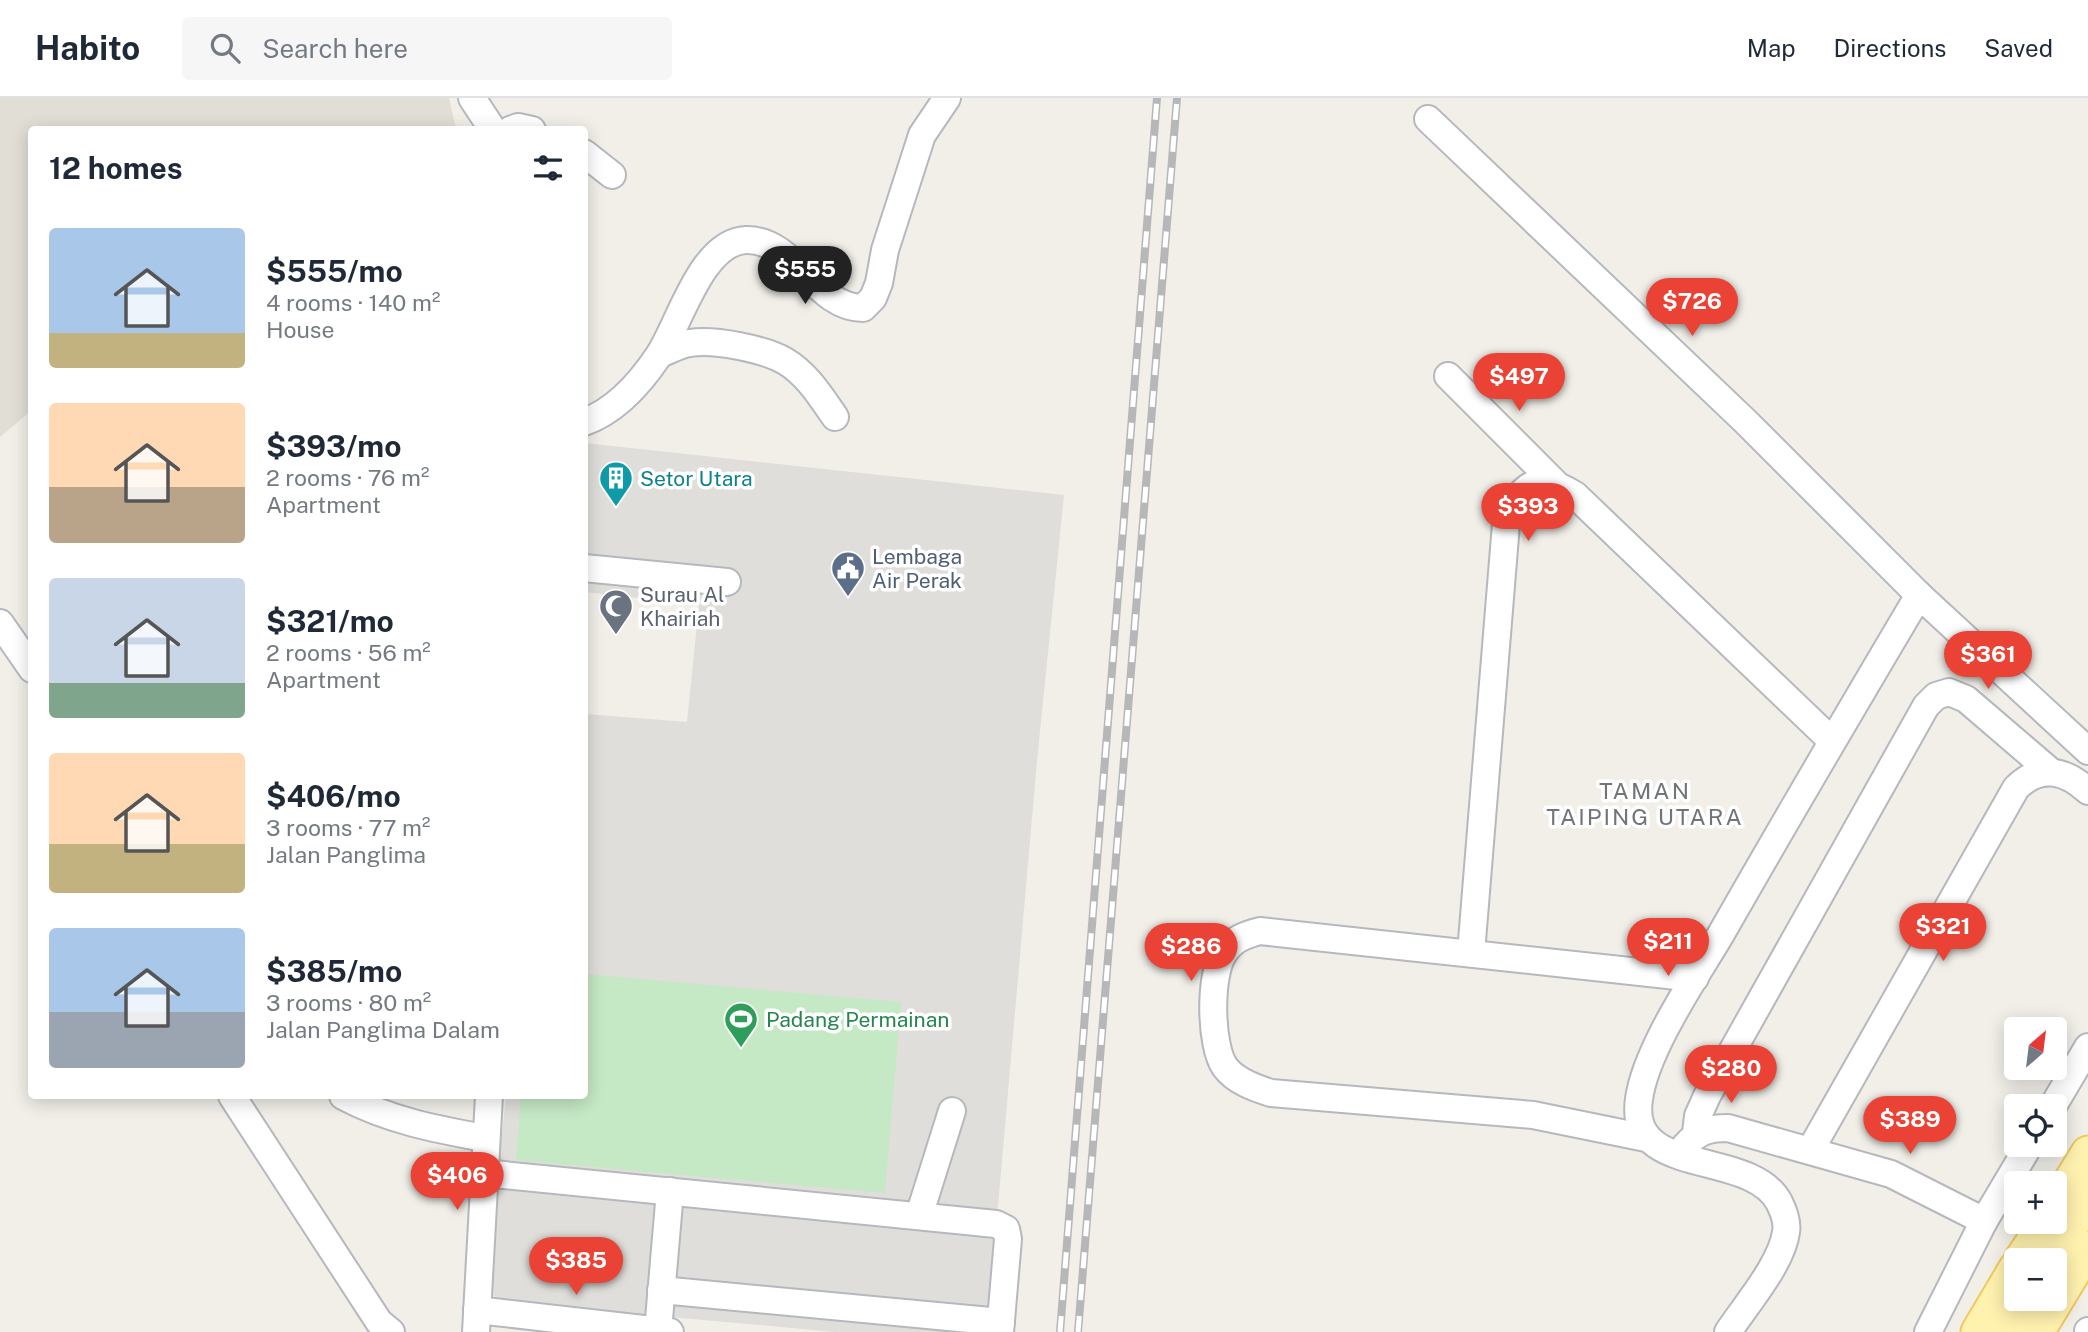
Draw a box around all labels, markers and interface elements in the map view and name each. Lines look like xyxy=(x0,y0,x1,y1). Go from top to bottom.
search box xyxy=(182,17,672,80)
text: Habito xyxy=(35,29,140,67)
icon: search xyxy=(206,29,244,67)
text: Search here xyxy=(262,33,408,64)
text: Map xyxy=(1747,34,1796,62)
text: Directions xyxy=(1834,34,1946,62)
text: Saved xyxy=(1984,34,2053,62)
icon: filters xyxy=(529,149,567,187)
text: 12 homes xyxy=(49,150,183,186)
pin: $555 xyxy=(764,246,846,306)
text: $555/mo xyxy=(266,253,403,289)
text: $555 xyxy=(774,255,836,282)
icon: home xyxy=(105,256,189,340)
pin: $726 xyxy=(1651,278,1733,338)
text: $726 xyxy=(1662,287,1722,314)
text: 4 rooms · 140 m² xyxy=(266,289,440,316)
text: House xyxy=(266,316,334,343)
pin: $497 xyxy=(1478,354,1560,413)
text: $497 xyxy=(1489,362,1549,389)
text: $393/mo xyxy=(266,428,401,464)
icon: home xyxy=(105,431,189,515)
building icon: Setor Utara xyxy=(597,459,635,508)
text: 2 rooms · 76 m² xyxy=(266,464,429,491)
place label: Setor Utara xyxy=(640,466,753,491)
pin: $393 xyxy=(1487,484,1569,543)
text: Apartment xyxy=(266,491,381,518)
text: $393 xyxy=(1497,492,1559,519)
place label: Lembaga Air Perak xyxy=(872,544,962,593)
public building icon: Lembaga Air Perak xyxy=(829,549,867,598)
place label: Surau Al Khairiah xyxy=(640,582,724,631)
mosque icon: Surau Al Khairiah xyxy=(597,587,635,636)
text: $321/mo xyxy=(266,603,394,639)
icon: home xyxy=(105,606,189,690)
pin: $361 xyxy=(1947,632,2029,691)
text: 2 rooms · 56 m² xyxy=(266,639,431,666)
text: $361 xyxy=(1960,640,2016,667)
text: Apartment xyxy=(266,666,381,693)
district label: TAMAN TAIPING UTARA xyxy=(1546,777,1744,830)
text: $406/mo xyxy=(266,778,401,814)
icon: home xyxy=(105,781,189,865)
text: 3 rooms · 77 m² xyxy=(266,814,430,841)
text: Jalan Panglima xyxy=(266,841,426,868)
pin: $321 xyxy=(1902,904,1984,963)
text: $321 xyxy=(1915,912,1971,939)
pin: $211 xyxy=(1627,918,1709,978)
pin: $286 xyxy=(1150,924,1232,983)
text: $211 xyxy=(1643,927,1693,954)
text: $286 xyxy=(1161,932,1221,959)
text: $385/mo xyxy=(266,953,402,989)
icon: home xyxy=(105,956,189,1040)
text: 3 rooms · 80 m² xyxy=(266,989,431,1016)
sports icon: Padang Permainan xyxy=(722,1000,760,1049)
place label: Padang Permainan xyxy=(766,1007,949,1032)
text: Jalan Panglima Dalam xyxy=(266,1016,500,1043)
north arrow xyxy=(2004,1017,2067,1080)
map controls xyxy=(2004,1017,2067,1311)
pin: $280 xyxy=(1690,1046,1772,1105)
text: $280 xyxy=(1701,1054,1761,1081)
button: locate xyxy=(2004,1094,2067,1157)
pin: $389 xyxy=(1869,1096,1951,1156)
text: $389 xyxy=(1879,1105,1941,1132)
pin: $406 xyxy=(416,1152,498,1212)
text: $406 xyxy=(427,1161,487,1188)
button: + xyxy=(2004,1171,2067,1234)
pin: $385 xyxy=(535,1238,617,1297)
text: $385 xyxy=(545,1246,607,1273)
button: − xyxy=(2004,1248,2067,1311)

